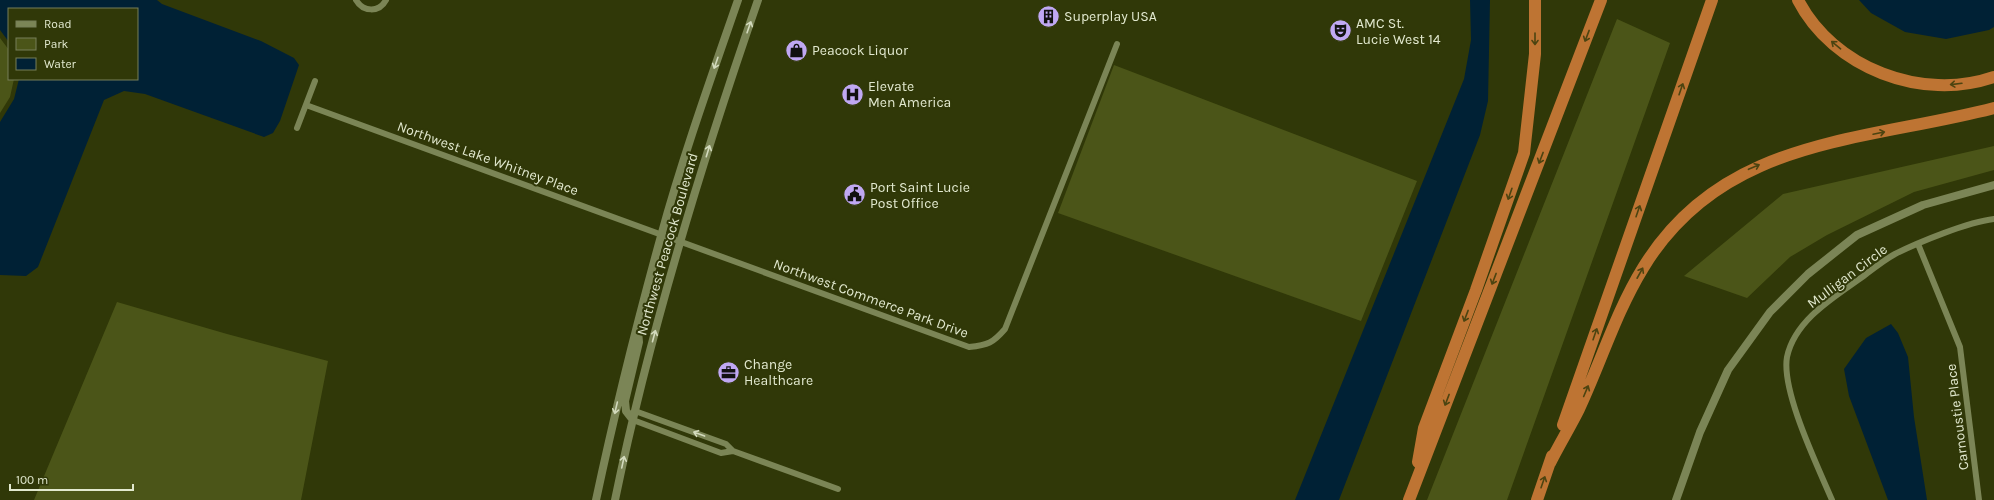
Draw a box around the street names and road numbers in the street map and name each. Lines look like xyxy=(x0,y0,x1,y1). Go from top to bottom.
street label: Northwest Lake Whitney Place xyxy=(395,118,581,199)
street label: Northwest Peacock Boulevard xyxy=(633,151,702,337)
street label: Mulligan Circle xyxy=(1804,241,1891,312)
street label: Northwest Commerce Park Drive xyxy=(771,255,971,342)
street label: Carnoustie Place xyxy=(1943,363,1972,471)

